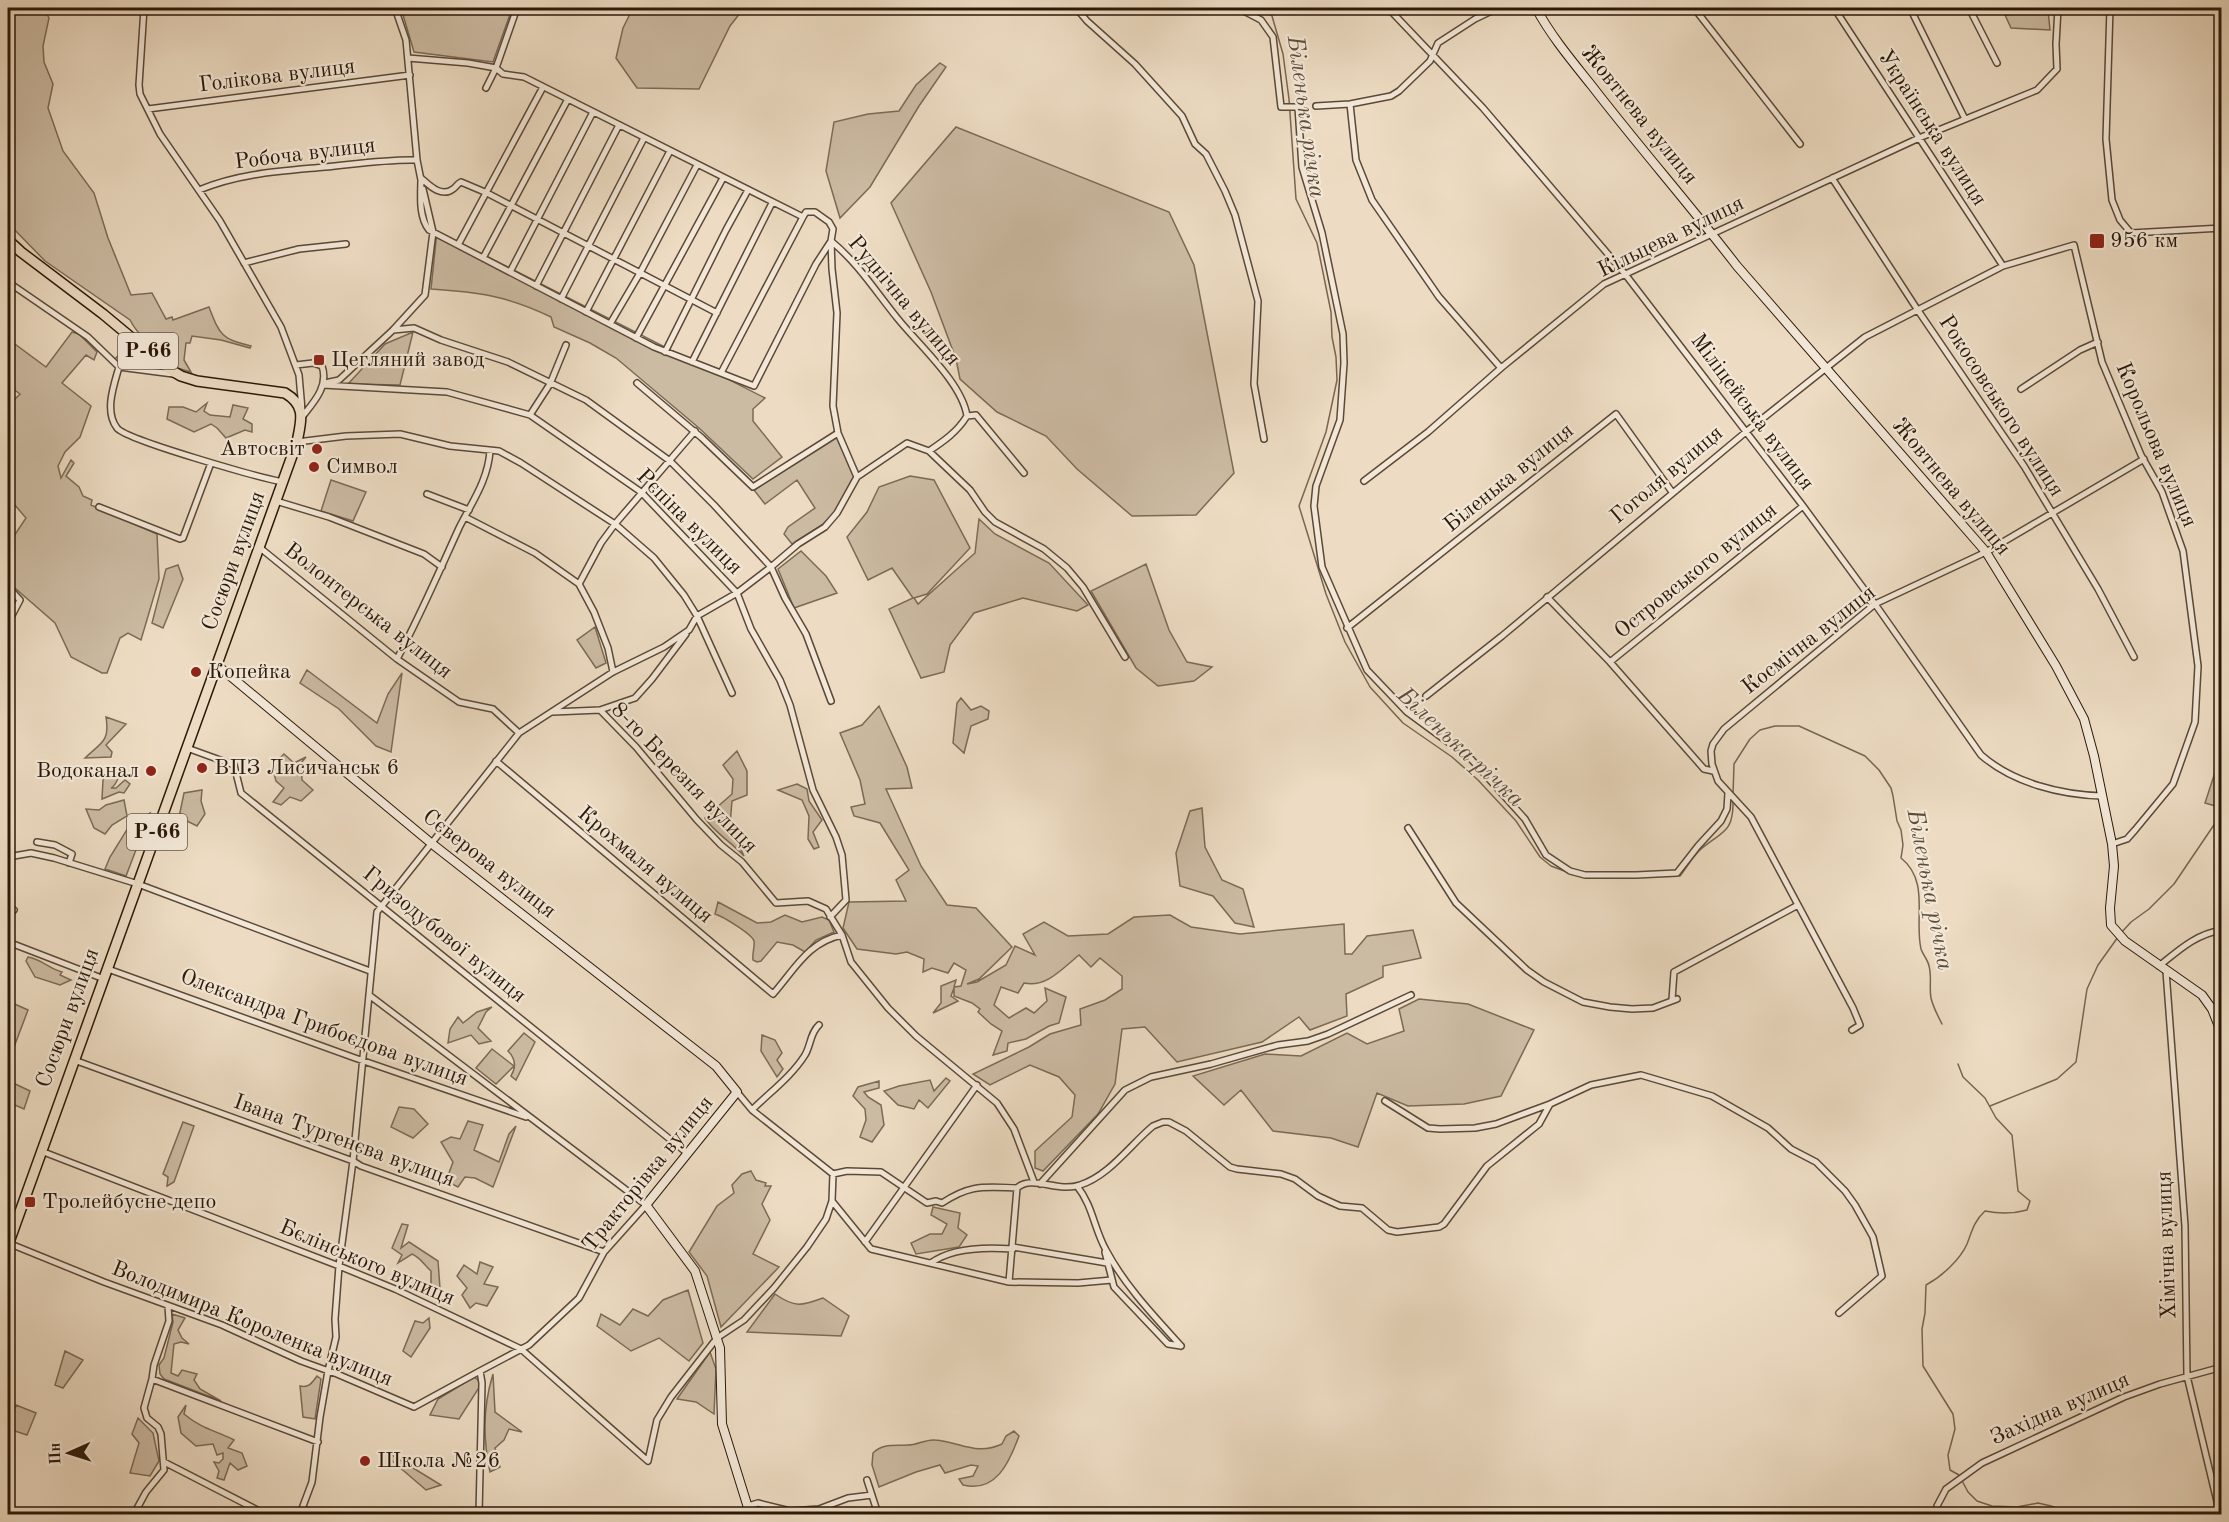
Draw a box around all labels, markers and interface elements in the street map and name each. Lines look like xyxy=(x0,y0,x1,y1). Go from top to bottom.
water label: Біленька річка xyxy=(1282,33,1328,200)
street label: Жовтнева вулиця xyxy=(1577,42,1701,188)
street label: Українська вулиця xyxy=(1874,46,1990,210)
street label: Голікова вулиця xyxy=(197,55,357,97)
street label: Робоча вулиця xyxy=(233,134,377,174)
street label: Кільцева вулиця xyxy=(1595,192,1747,282)
place label: 956 км xyxy=(2110,230,2178,252)
street label: Руднічна вулиця xyxy=(844,232,964,370)
marker: 956 км xyxy=(2088,232,2106,250)
street label: Рокосовського вулиця xyxy=(1934,311,2068,501)
street label: Міліцейська вулиця xyxy=(1686,330,1818,494)
road number: Р-66 xyxy=(118,333,178,369)
place label: Цегляний завод xyxy=(331,349,484,371)
marker: Цегляний завод xyxy=(312,353,326,367)
street label: Корольова вулиця xyxy=(2111,359,2201,531)
street label: Жовтнева вулиця xyxy=(1888,414,2014,560)
street label: Біленька вулиця xyxy=(1440,419,1578,537)
street label: Гоголя вулиця xyxy=(1607,422,1727,528)
place label: Автосвіт xyxy=(220,438,305,460)
marker: Автосвіт xyxy=(310,442,324,456)
place label: Символ xyxy=(326,456,398,478)
marker: Символ xyxy=(307,460,321,474)
street label: Рєпіна вулиця xyxy=(632,465,746,579)
street label: Сосюри вулиця xyxy=(199,488,269,634)
street label: Островського вулиця xyxy=(1611,499,1781,643)
street label: Волонтерська вулиця xyxy=(280,539,456,683)
street label: Космічна вулиця xyxy=(1738,581,1880,699)
place label: Копейка xyxy=(208,661,291,683)
marker: Копейка xyxy=(189,665,203,679)
water label: Біленька річка xyxy=(1391,683,1528,813)
street label: 8-го Березня вулиця xyxy=(607,698,761,858)
place label: ВПЗ Лисичанськ 6 xyxy=(214,757,399,779)
place label: Водоканал xyxy=(36,760,139,782)
marker: ВПЗ Лисичанськ 6 xyxy=(195,761,209,775)
marker: Водоканал xyxy=(144,764,158,778)
street label: Крохмаля вулиця xyxy=(573,802,717,928)
street label: Сєверова вулиця xyxy=(418,805,560,923)
water label: Біленька річка xyxy=(1901,807,1956,973)
road number: Р-66 xyxy=(127,814,187,850)
street label: Гризодубової вулиця xyxy=(358,863,530,1007)
street label: Сосюри вулиця xyxy=(33,945,103,1091)
street label: Олександра Грибоєдова вулиця xyxy=(177,966,471,1090)
street label: Івана Тургенєва вулиця xyxy=(231,1091,457,1191)
street label: Тракторівка вулиця xyxy=(579,1092,717,1256)
street label: Хімічна вулиця xyxy=(2153,1170,2181,1320)
place label: Тролейбусне депо xyxy=(42,1191,216,1213)
marker: Тролейбусне депо xyxy=(23,1195,37,1209)
street label: Бєлінського вулиця xyxy=(276,1216,458,1310)
street label: Володимира Короленка вулиця xyxy=(108,1257,396,1391)
street label: Західна вулиця xyxy=(1987,1369,2133,1449)
north arrow xyxy=(39,1423,99,1483)
text: Пн xyxy=(47,1442,65,1465)
place label: Школа №26 xyxy=(377,1450,500,1472)
marker: Школа №26 xyxy=(358,1454,372,1468)

